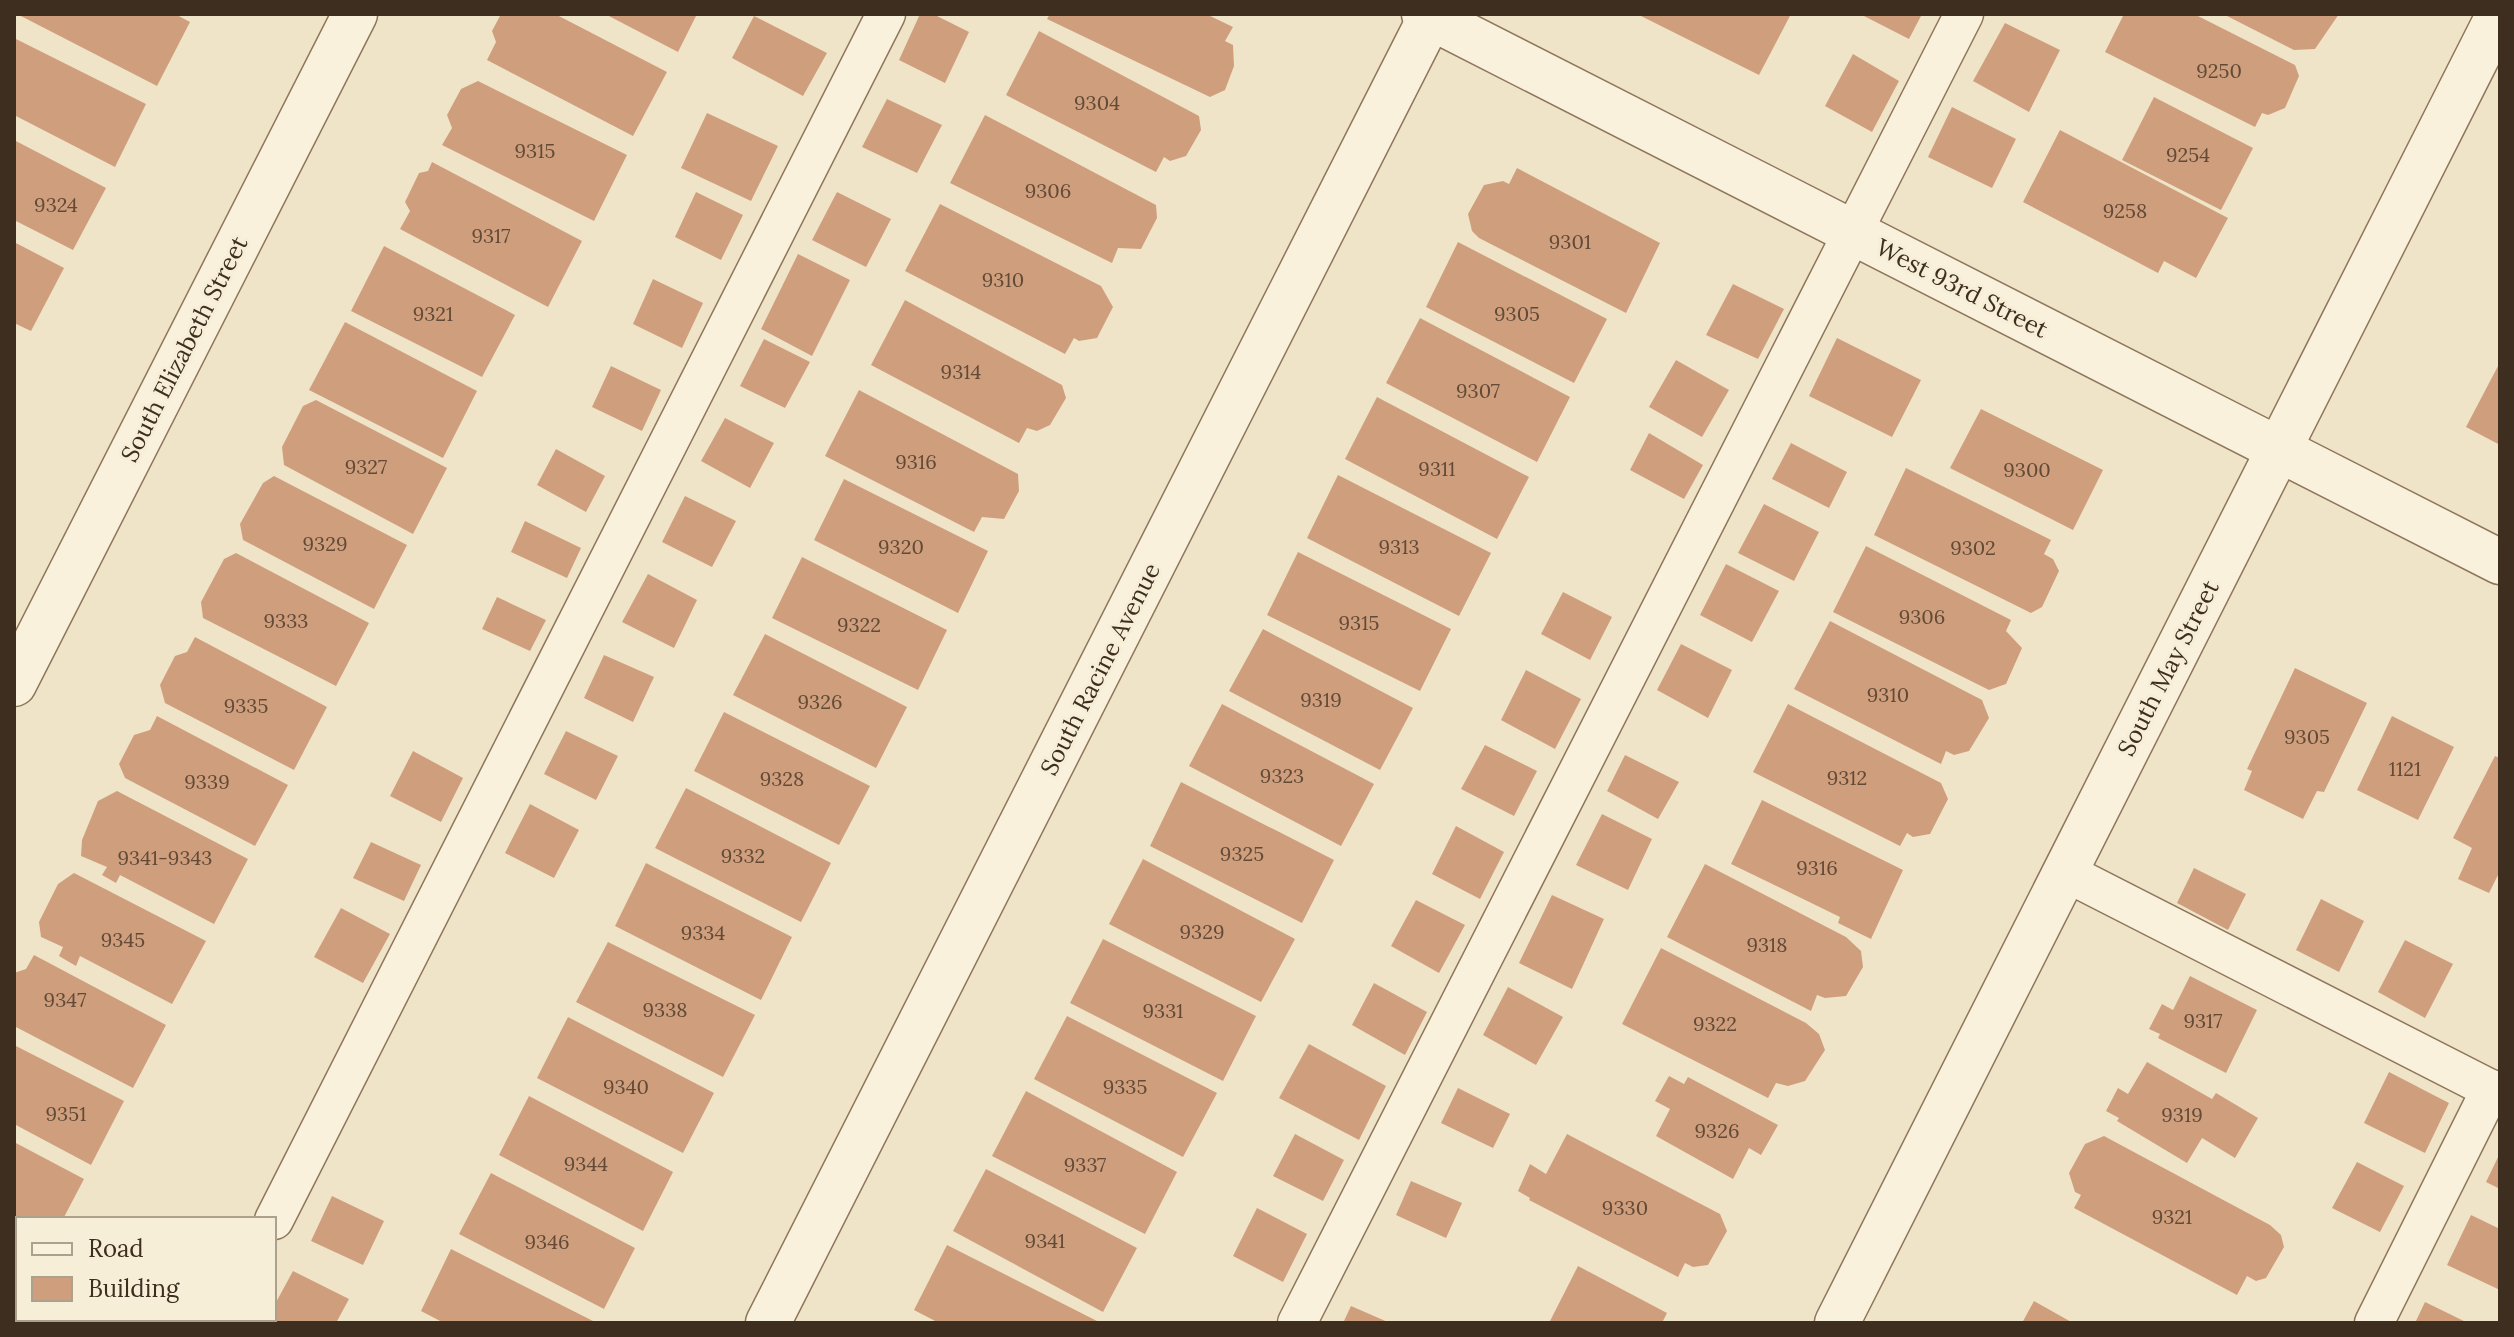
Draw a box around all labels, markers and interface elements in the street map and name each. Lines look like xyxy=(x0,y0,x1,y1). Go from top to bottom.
house number: 9250 xyxy=(2196,58,2242,83)
house number: 9304 xyxy=(1074,90,1120,115)
house number: 9315 xyxy=(515,138,555,163)
house number: 9254 xyxy=(2166,142,2210,167)
house number: 9306 xyxy=(1025,178,1071,203)
house number: 9324 xyxy=(34,192,78,217)
house number: 9258 xyxy=(2103,198,2147,223)
house number: 9317 xyxy=(471,223,511,248)
house number: 9301 xyxy=(1549,229,1591,254)
street label: South Elizabeth Street xyxy=(114,230,255,467)
street label: West 93rd Street xyxy=(1871,231,2054,345)
house number: 9310 xyxy=(982,267,1024,292)
house number: 9321 xyxy=(413,301,453,326)
house number: 9305 xyxy=(1494,301,1540,326)
house number: 9314 xyxy=(941,359,982,384)
house number: 9307 xyxy=(1456,378,1500,403)
house number: 9316 xyxy=(895,449,937,474)
house number: 9327 xyxy=(345,454,387,479)
house number: 9311 xyxy=(1418,456,1456,481)
house number: 9300 xyxy=(2003,457,2051,482)
house number: 9329 xyxy=(303,531,348,556)
house number: 9320 xyxy=(878,534,924,559)
house number: 9313 xyxy=(1378,534,1420,559)
house number: 9302 xyxy=(1950,535,1996,560)
street label: South Racine Avenue xyxy=(1033,558,1167,780)
street label: South May Street xyxy=(2110,574,2226,761)
house number: 9306 xyxy=(1899,604,1945,629)
house number: 9333 xyxy=(264,608,308,633)
house number: 9315 xyxy=(1339,610,1379,635)
house number: 9322 xyxy=(837,612,881,637)
house number: 9310 xyxy=(1867,682,1909,707)
house number: 9319 xyxy=(1300,687,1342,712)
house number: 9326 xyxy=(798,689,843,714)
house number: 9335 xyxy=(224,693,268,718)
house number: 9305 xyxy=(2284,724,2330,749)
house number: 1121 xyxy=(2389,756,2421,781)
house number: 9323 xyxy=(1260,763,1304,788)
house number: 9312 xyxy=(1827,765,1867,790)
house number: 9328 xyxy=(760,766,804,791)
house number: 9339 xyxy=(184,769,230,794)
house number: 9325 xyxy=(1220,841,1264,866)
house number: 9332 xyxy=(721,843,765,868)
house number: 9341-9343 xyxy=(117,845,213,870)
house number: 9316 xyxy=(1796,855,1838,880)
house number: 9329 xyxy=(1180,919,1225,944)
house number: 9334 xyxy=(681,920,725,945)
house number: 9345 xyxy=(101,927,145,952)
house number: 9318 xyxy=(1746,932,1788,957)
house number: 9347 xyxy=(44,987,86,1012)
house number: 9338 xyxy=(642,997,688,1022)
house number: 9331 xyxy=(1142,998,1184,1023)
house number: 9317 xyxy=(2183,1008,2223,1033)
house number: 9322 xyxy=(1693,1011,1737,1036)
house number: 9340 xyxy=(603,1074,649,1099)
house number: 9335 xyxy=(1103,1074,1147,1099)
house number: 9351 xyxy=(46,1101,86,1126)
house number: 9319 xyxy=(2161,1102,2203,1127)
house number: 9326 xyxy=(1695,1118,1740,1143)
house number: 9344 xyxy=(564,1151,608,1176)
house number: 9337 xyxy=(1064,1152,1106,1177)
house number: 9330 xyxy=(1602,1195,1648,1220)
house number: 9321 xyxy=(2152,1204,2192,1229)
legend xyxy=(16,1217,276,1321)
house number: 9341 xyxy=(1025,1228,1065,1253)
house number: 9346 xyxy=(524,1229,570,1254)
text: Road xyxy=(88,1233,144,1264)
text: Building xyxy=(88,1273,180,1304)

